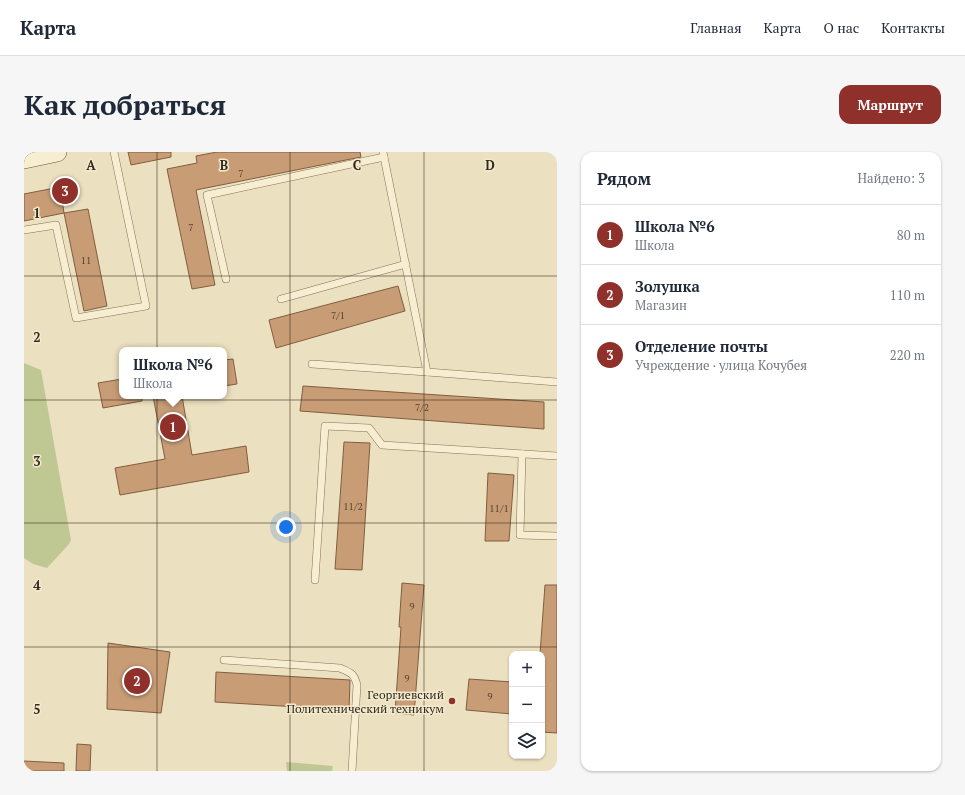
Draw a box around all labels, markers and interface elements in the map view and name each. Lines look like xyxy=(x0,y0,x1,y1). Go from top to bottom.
text: Карта xyxy=(20,15,76,40)
text: Главная xyxy=(690,18,742,37)
text: Карта xyxy=(764,18,801,37)
text: О нас xyxy=(823,18,859,37)
text: Контакты xyxy=(881,18,945,37)
button: Маршрут xyxy=(839,85,941,124)
text: Как добраться xyxy=(24,86,226,123)
text: A xyxy=(86,156,96,174)
text: B xyxy=(220,156,228,174)
text: C xyxy=(353,156,361,174)
text: D xyxy=(485,156,495,174)
house number: 7 xyxy=(238,167,244,180)
text: Рядом xyxy=(597,167,651,190)
text: Найдено: 3 xyxy=(858,169,925,187)
pin: 3 xyxy=(52,176,78,206)
text: 1 xyxy=(33,204,41,222)
text: Школа №6 xyxy=(635,216,715,236)
house number: 7 xyxy=(188,221,194,234)
text: 1 xyxy=(606,226,614,244)
text: 80 m xyxy=(897,226,925,244)
text: Школа xyxy=(635,236,674,254)
house number: 11 xyxy=(81,254,91,267)
text: Золушка xyxy=(635,276,700,296)
text: 2 xyxy=(606,286,614,304)
text: 110 m xyxy=(890,286,925,304)
text: Магазин xyxy=(635,296,687,314)
house number: 7/1 xyxy=(331,309,345,322)
text: 2 xyxy=(33,328,41,346)
text: Отделение почты xyxy=(635,336,768,356)
text: 3 xyxy=(606,346,614,364)
text: 220 m xyxy=(890,346,925,364)
popup xyxy=(119,347,227,399)
text: Школа №6 xyxy=(133,354,213,374)
text: Учреждение · улица Кочубея xyxy=(635,356,807,374)
text: Школа xyxy=(133,374,173,392)
house number: 7/2 xyxy=(415,401,429,414)
pin: 1 xyxy=(160,412,186,442)
text: 3 xyxy=(33,452,41,470)
house number: 11/2 xyxy=(343,500,363,513)
house number: 11/1 xyxy=(489,502,509,515)
your location xyxy=(276,517,296,537)
text: 4 xyxy=(33,576,41,594)
house number: 9 xyxy=(409,600,415,613)
map controls xyxy=(509,651,545,759)
button: + xyxy=(509,651,545,687)
pin: 2 xyxy=(124,666,150,696)
house number: 9 xyxy=(404,672,410,685)
place label: Георгиевский Политехнический техникум xyxy=(286,687,444,716)
button: − xyxy=(509,687,545,723)
house number: 9 xyxy=(487,690,493,703)
marker: Георгиевский Политехнический техникум xyxy=(447,696,457,706)
text: 5 xyxy=(33,700,41,718)
button: layers xyxy=(509,723,545,759)

